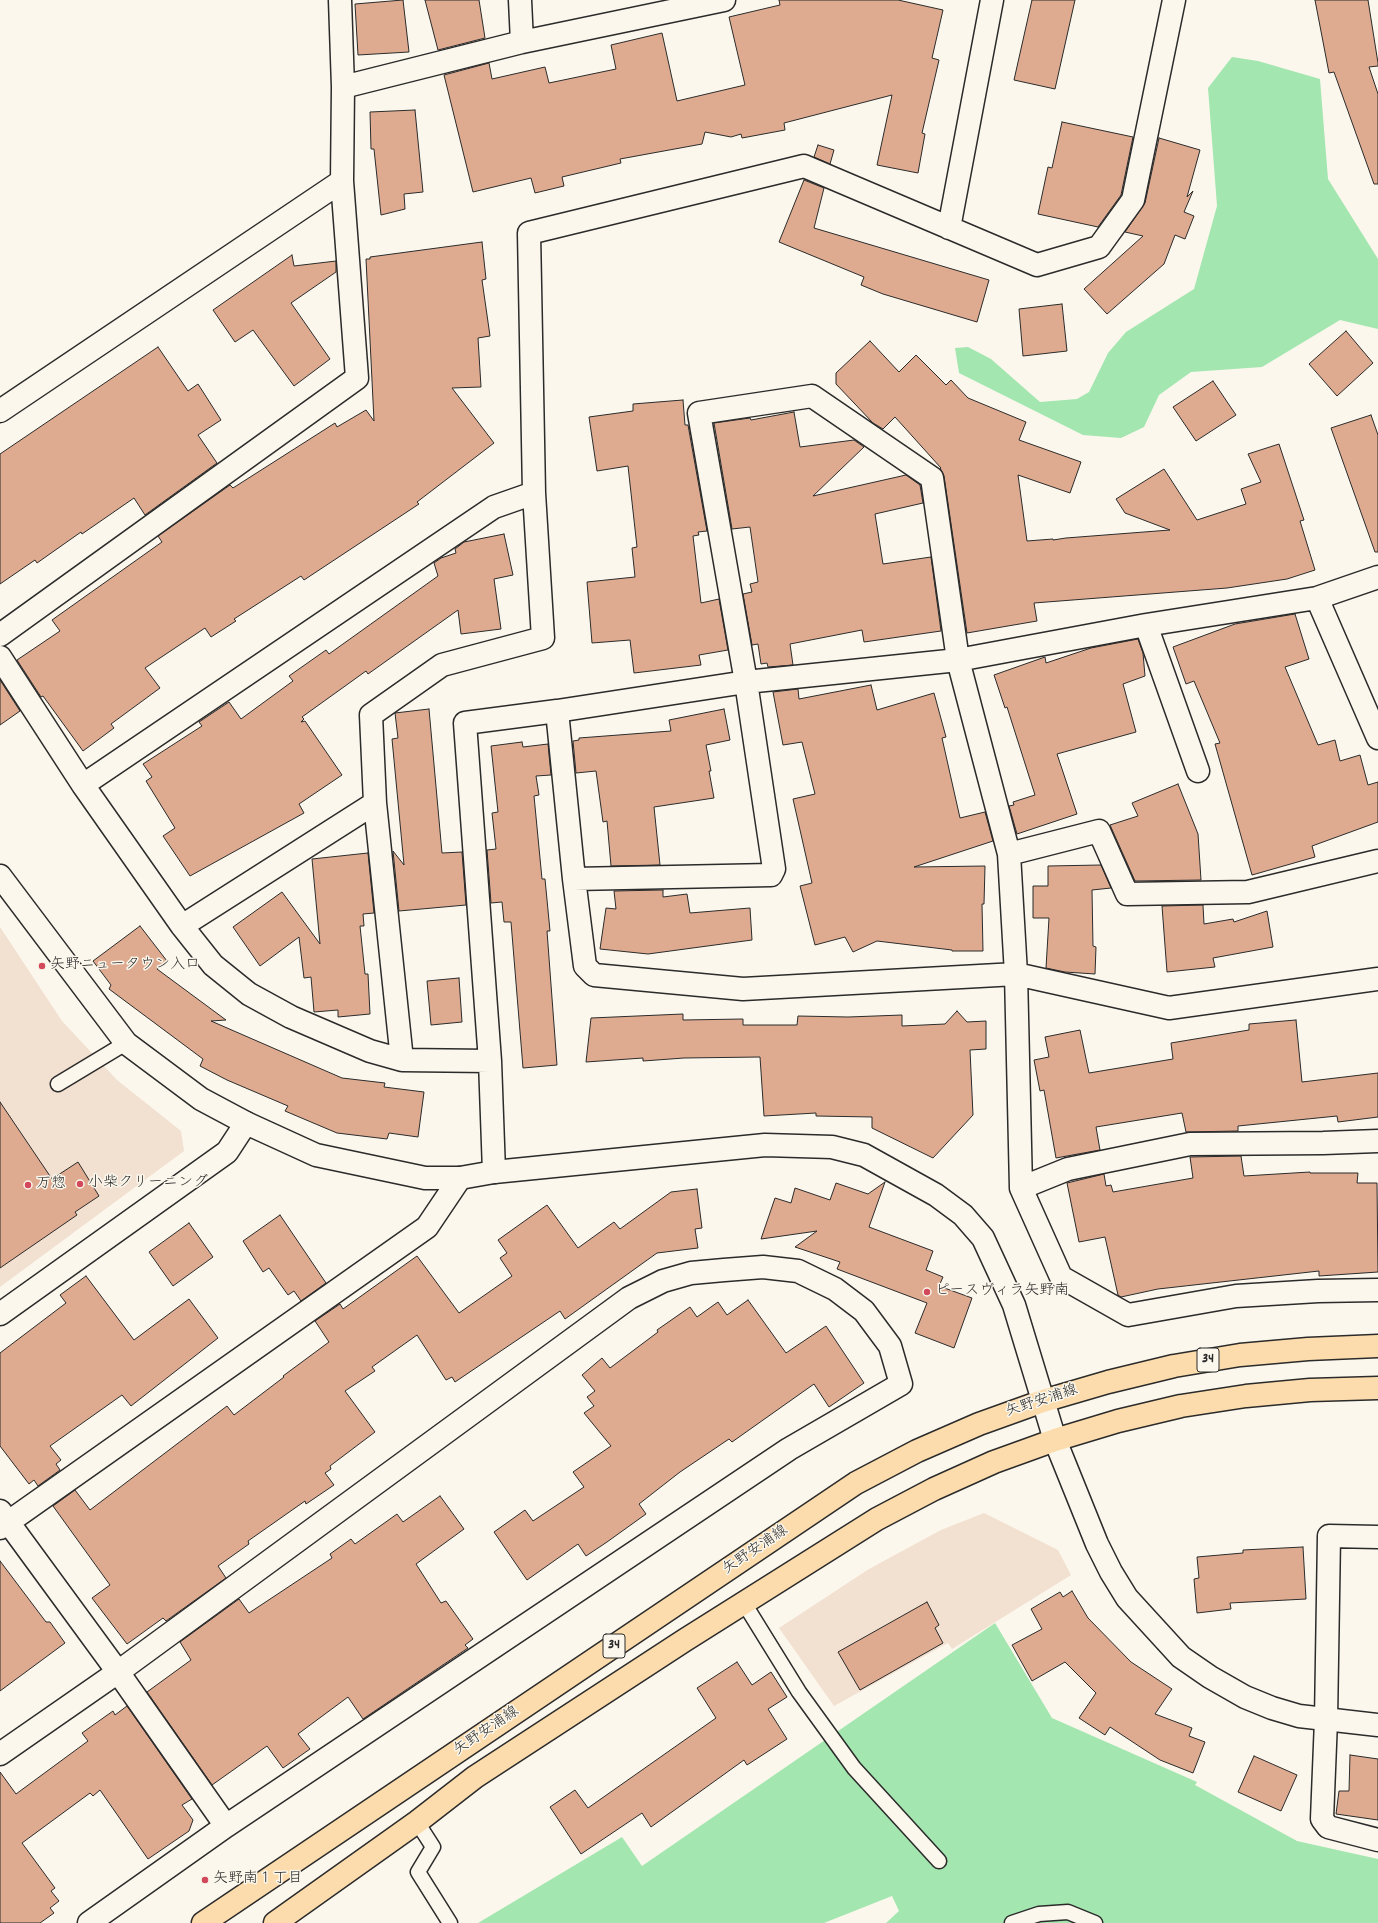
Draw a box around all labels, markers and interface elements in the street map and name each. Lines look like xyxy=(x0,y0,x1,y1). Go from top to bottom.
place label: 矢野ニュータウン入口 xyxy=(50,957,200,975)
marker: 矢野ニュータウン入口 xyxy=(37,961,47,971)
place label: 小柴クリーニング xyxy=(88,1175,208,1193)
place label: 万惣 xyxy=(36,1176,66,1194)
marker: 小柴クリーニング xyxy=(75,1179,85,1189)
marker: 万惣 xyxy=(23,1180,33,1190)
place label: ピースヴィラ矢野南 xyxy=(935,1283,1069,1301)
marker: ピースヴィラ矢野南 xyxy=(922,1287,932,1297)
road number: 34 xyxy=(1197,1348,1219,1372)
street label: 矢野安浦線 xyxy=(1004,1382,1080,1422)
street label: 矢野安浦線 xyxy=(720,1523,792,1579)
road number: 34 xyxy=(603,1634,625,1658)
street label: 矢野安浦線 xyxy=(451,1704,523,1760)
place label: 矢野南１丁目 xyxy=(213,1871,303,1889)
marker: 矢野南１丁目 xyxy=(200,1875,210,1885)

